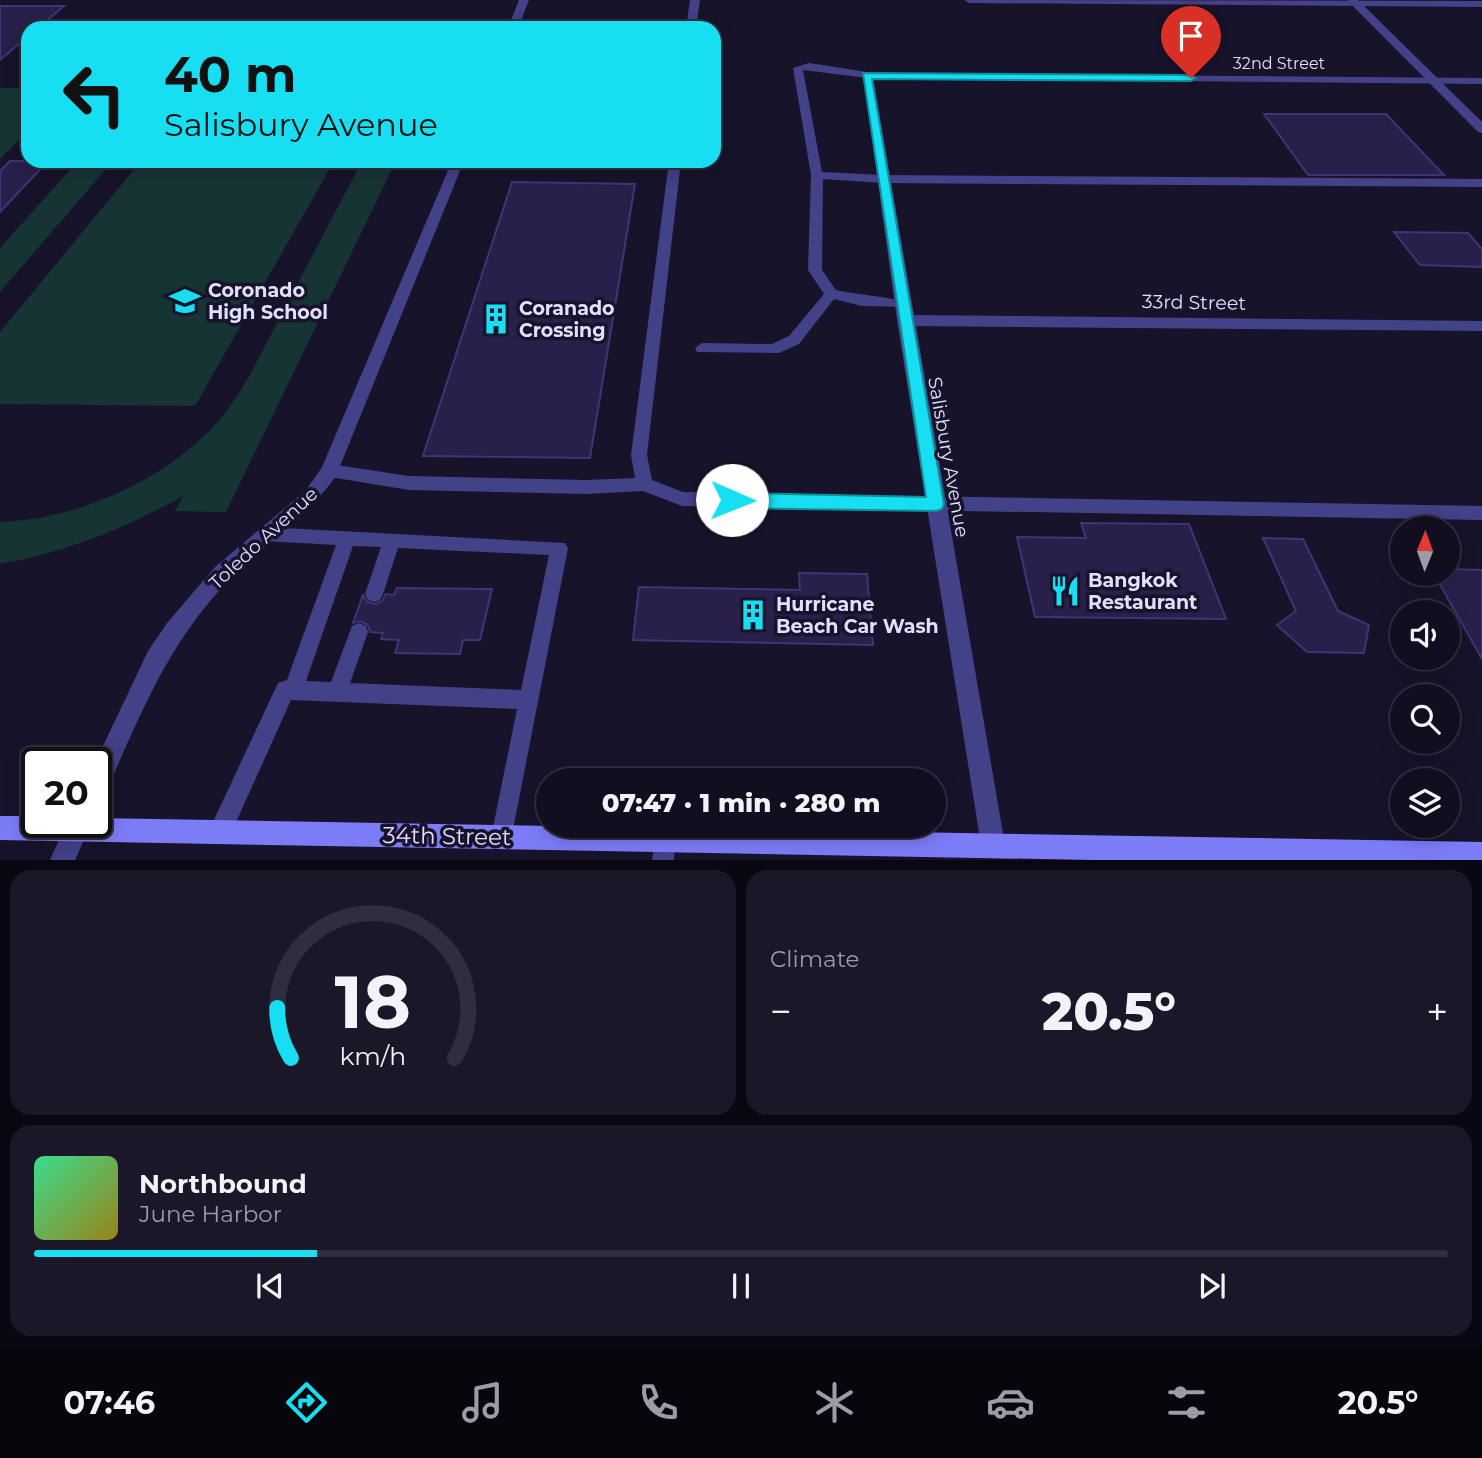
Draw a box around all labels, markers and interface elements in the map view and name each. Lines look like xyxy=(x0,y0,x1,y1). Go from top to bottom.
pin xyxy=(1161,6,1221,78)
icon: arrive xyxy=(1172,17,1210,55)
text: 40 m xyxy=(164,45,296,104)
icon: left xyxy=(49,49,140,140)
street label: 32nd Street xyxy=(1233,54,1326,73)
text: Salisbury Avenue xyxy=(164,105,438,144)
place label: Coronado High School xyxy=(208,279,328,324)
school or university icon: Coronado High School xyxy=(168,284,202,318)
street label: 33rd Street xyxy=(1142,290,1246,315)
place label: Coranado Crossing xyxy=(519,297,615,342)
building icon: Coranado Crossing xyxy=(479,302,513,336)
street label: Salisbury Avenue xyxy=(923,375,974,539)
position arrow xyxy=(695,463,769,537)
street label: Toledo Avenue xyxy=(204,482,322,594)
north arrow xyxy=(1390,516,1460,586)
map controls xyxy=(1390,516,1460,838)
place label: Bangkok Restaurant xyxy=(1088,569,1197,614)
restaurant icon: Bangkok Restaurant xyxy=(1048,574,1082,608)
place label: Hurricane Beach Car Wash xyxy=(776,593,939,638)
building icon: Hurricane Beach Car Wash xyxy=(736,598,770,632)
button: sound xyxy=(1390,600,1460,670)
button: search xyxy=(1390,684,1460,754)
speed limit sign: 20 xyxy=(21,747,112,838)
button: layers xyxy=(1390,768,1460,838)
text: 07:47 · 1 min · 280 m xyxy=(602,787,880,819)
street label: 34th Street xyxy=(382,821,512,851)
text: Climate xyxy=(770,945,859,973)
text: 18 xyxy=(335,959,411,1047)
text: 20.5° xyxy=(1042,980,1176,1043)
text: − xyxy=(770,988,792,1035)
text: + xyxy=(1426,988,1448,1035)
text: km/h xyxy=(340,1041,406,1071)
text: Northbound xyxy=(139,1168,307,1200)
text: June Harbor xyxy=(139,1200,282,1228)
icon: previous xyxy=(251,1267,289,1305)
icon: pause xyxy=(722,1267,760,1305)
icon: next xyxy=(1193,1267,1231,1305)
icon: directions xyxy=(282,1378,331,1427)
icon: music xyxy=(458,1378,507,1427)
icon: phone xyxy=(634,1378,683,1427)
icon: climate xyxy=(810,1378,859,1427)
icon: car xyxy=(986,1378,1035,1427)
icon: filters xyxy=(1162,1378,1211,1427)
text: 07:46 xyxy=(63,1383,155,1422)
text: 20.5° xyxy=(1338,1383,1418,1422)

